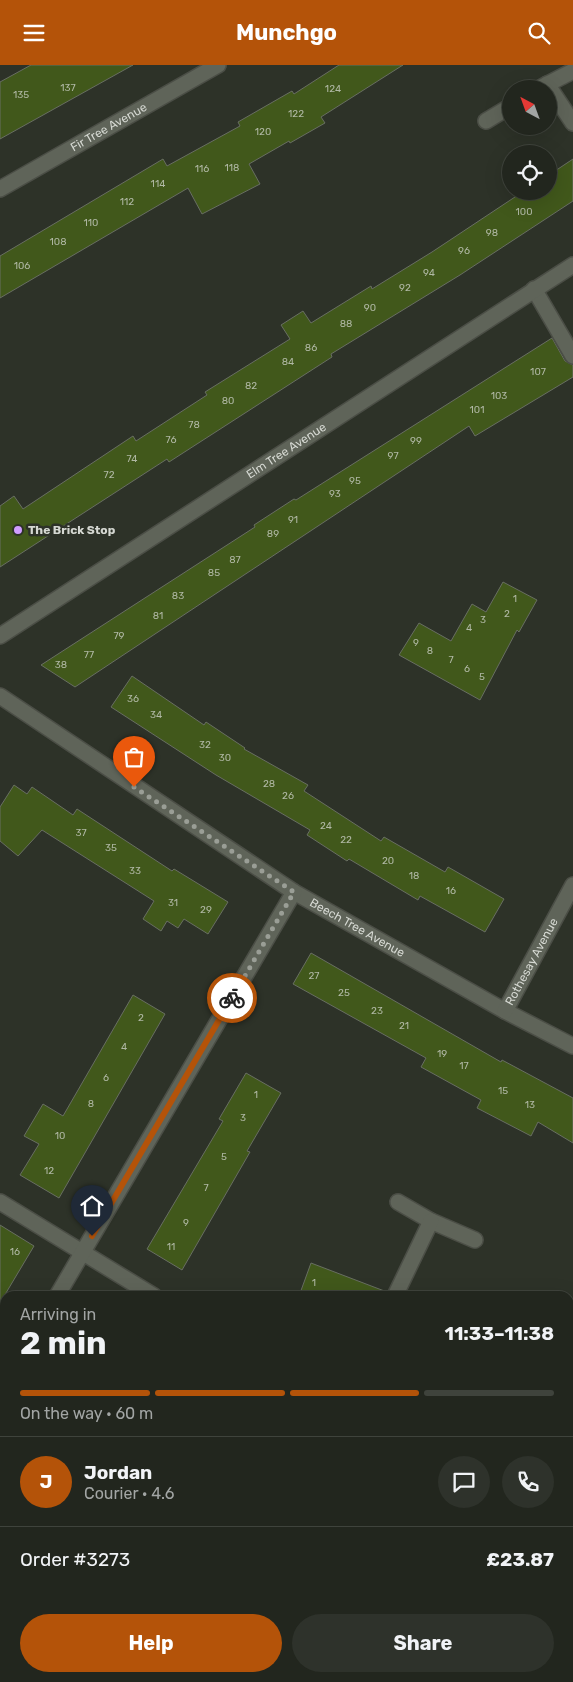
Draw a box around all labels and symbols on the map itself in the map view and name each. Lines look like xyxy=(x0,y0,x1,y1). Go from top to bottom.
north arrow xyxy=(502,80,558,135)
house number: 137 xyxy=(60,82,76,94)
house number: 124 xyxy=(325,83,341,95)
house number: 135 xyxy=(13,89,29,101)
street label: Fir Tree Avenue xyxy=(68,100,149,154)
house number: 122 xyxy=(288,108,304,120)
house number: 120 xyxy=(255,126,271,138)
house number: 118 xyxy=(225,162,239,174)
house number: 116 xyxy=(195,163,209,175)
house number: 114 xyxy=(151,178,165,190)
house number: 112 xyxy=(120,196,134,208)
house number: 100 xyxy=(516,206,532,218)
house number: 110 xyxy=(84,217,98,229)
house number: 98 xyxy=(486,227,498,239)
house number: 108 xyxy=(50,236,67,248)
house number: 96 xyxy=(458,245,470,257)
house number: 106 xyxy=(14,260,30,272)
house number: 94 xyxy=(423,267,435,279)
house number: 92 xyxy=(399,282,411,294)
house number: 90 xyxy=(364,302,376,314)
house number: 88 xyxy=(340,318,352,330)
house number: 86 xyxy=(305,342,317,354)
house number: 84 xyxy=(282,356,294,368)
house number: 107 xyxy=(530,366,546,378)
house number: 82 xyxy=(245,380,257,392)
house number: 103 xyxy=(491,390,507,402)
house number: 80 xyxy=(222,395,234,407)
house number: 101 xyxy=(470,404,484,416)
house number: 78 xyxy=(188,419,200,431)
street label: Elm Tree Avenue xyxy=(244,420,329,482)
house number: 76 xyxy=(166,434,176,446)
house number: 99 xyxy=(410,435,422,447)
house number: 97 xyxy=(387,450,399,462)
house number: 74 xyxy=(127,453,138,465)
house number: 72 xyxy=(104,469,115,481)
house number: 95 xyxy=(349,475,361,487)
house number: 93 xyxy=(329,488,341,500)
house number: 91 xyxy=(288,514,298,526)
place label: The Brick Stop xyxy=(28,523,116,537)
marker: The Brick Stop xyxy=(12,524,24,536)
house number: 89 xyxy=(267,528,279,540)
house number: 87 xyxy=(229,554,241,566)
house number: 85 xyxy=(208,567,220,579)
house number: 83 xyxy=(172,590,184,602)
house number: 1 xyxy=(513,593,517,605)
house number: 2 xyxy=(504,608,510,620)
house number: 81 xyxy=(153,610,163,622)
house number: 3 xyxy=(480,614,486,626)
house number: 4 xyxy=(466,622,472,634)
house number: 79 xyxy=(113,630,125,642)
house number: 9 xyxy=(413,637,419,649)
house number: 8 xyxy=(427,645,433,657)
house number: 77 xyxy=(84,649,94,661)
house number: 7 xyxy=(448,654,454,666)
house number: 38 xyxy=(55,659,67,671)
house number: 6 xyxy=(464,663,470,675)
house number: 5 xyxy=(479,671,485,683)
house number: 36 xyxy=(127,693,139,705)
house number: 34 xyxy=(150,709,162,721)
pin xyxy=(113,736,155,787)
house number: 32 xyxy=(199,739,211,751)
house number: 30 xyxy=(219,752,231,764)
house number: 28 xyxy=(263,778,275,790)
house number: 26 xyxy=(282,790,294,802)
house number: 24 xyxy=(320,820,332,832)
house number: 37 xyxy=(75,827,87,839)
house number: 22 xyxy=(340,834,352,846)
house number: 35 xyxy=(105,842,117,854)
house number: 20 xyxy=(382,855,394,867)
house number: 33 xyxy=(129,865,141,877)
house number: 18 xyxy=(409,870,419,882)
house number: 16 xyxy=(446,885,456,897)
street label: Beech Tree Avenue xyxy=(307,895,407,960)
house number: 31 xyxy=(168,897,178,909)
house number: 29 xyxy=(200,904,212,916)
street label: Rothesay Avenue xyxy=(502,915,561,1008)
house number: 27 xyxy=(309,970,320,982)
courier xyxy=(207,973,257,1023)
house number: 25 xyxy=(338,987,350,999)
house number: 23 xyxy=(371,1005,383,1017)
house number: 2 xyxy=(138,1012,144,1024)
house number: 21 xyxy=(399,1020,409,1032)
house number: 4 xyxy=(121,1041,127,1053)
house number: 19 xyxy=(437,1048,447,1060)
house number: 17 xyxy=(459,1060,469,1072)
house number: 6 xyxy=(103,1072,109,1084)
house number: 15 xyxy=(498,1085,508,1097)
house number: 1 xyxy=(254,1089,258,1101)
house number: 8 xyxy=(88,1098,94,1110)
house number: 13 xyxy=(525,1099,535,1111)
house number: 3 xyxy=(240,1112,246,1124)
house number: 10 xyxy=(55,1130,65,1142)
house number: 5 xyxy=(221,1151,227,1163)
house number: 12 xyxy=(44,1165,54,1177)
house number: 7 xyxy=(203,1182,209,1194)
pin xyxy=(71,1185,113,1236)
house number: 9 xyxy=(183,1217,189,1229)
house number: 11 xyxy=(167,1241,175,1253)
house number: 16 xyxy=(10,1246,20,1258)
house number: 1 xyxy=(312,1277,316,1289)

